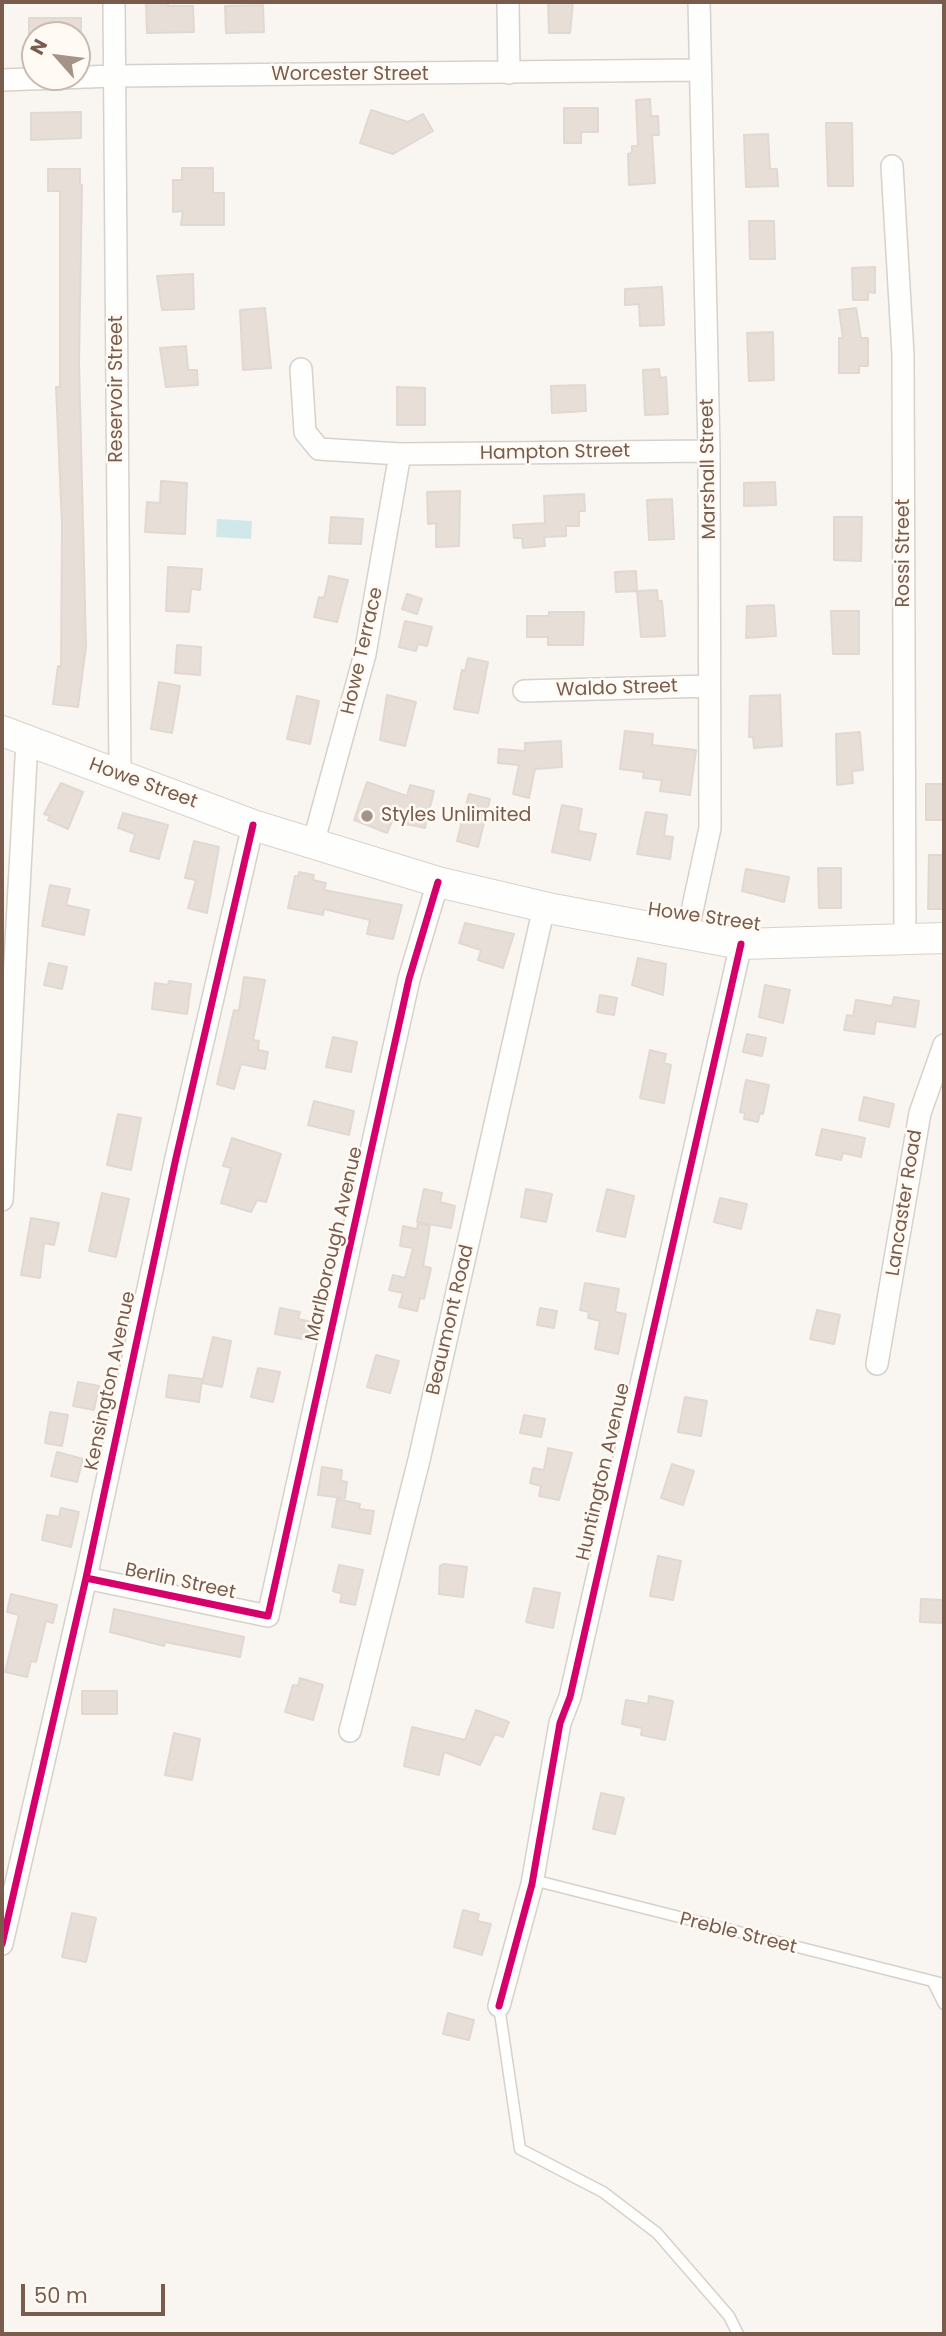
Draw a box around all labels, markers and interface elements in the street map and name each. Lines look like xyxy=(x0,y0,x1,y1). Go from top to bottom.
north arrow xyxy=(21,21,91,91)
text: N xyxy=(24,34,54,60)
street label: Worcester Street xyxy=(271,64,429,86)
street label: Reservoir Street xyxy=(106,315,128,463)
street label: Marshall Street xyxy=(696,398,722,540)
street label: Hampton Street xyxy=(480,440,630,466)
street label: Rossi Street xyxy=(893,499,915,607)
street label: Howe Terrace xyxy=(337,585,389,717)
street label: Waldo Street xyxy=(556,675,678,703)
street label: Howe Street xyxy=(86,754,200,814)
place label: Styles Unlimited xyxy=(381,805,531,827)
marker: Styles Unlimited xyxy=(359,808,375,824)
street label: Howe Street xyxy=(646,899,762,937)
street label: Lancaster Road xyxy=(882,1128,928,1278)
street label: Marlborough Avenue xyxy=(302,1145,368,1343)
street label: Beaumont Road xyxy=(423,1243,479,1397)
street label: Kensington Avenue xyxy=(81,1289,141,1473)
street label: Huntington Avenue xyxy=(572,1381,636,1563)
street label: Berlin Street xyxy=(122,1559,238,1605)
street label: Preble Street xyxy=(677,1908,799,1960)
scale bar xyxy=(24,2270,168,2314)
text: 50 m xyxy=(34,2281,88,2310)

